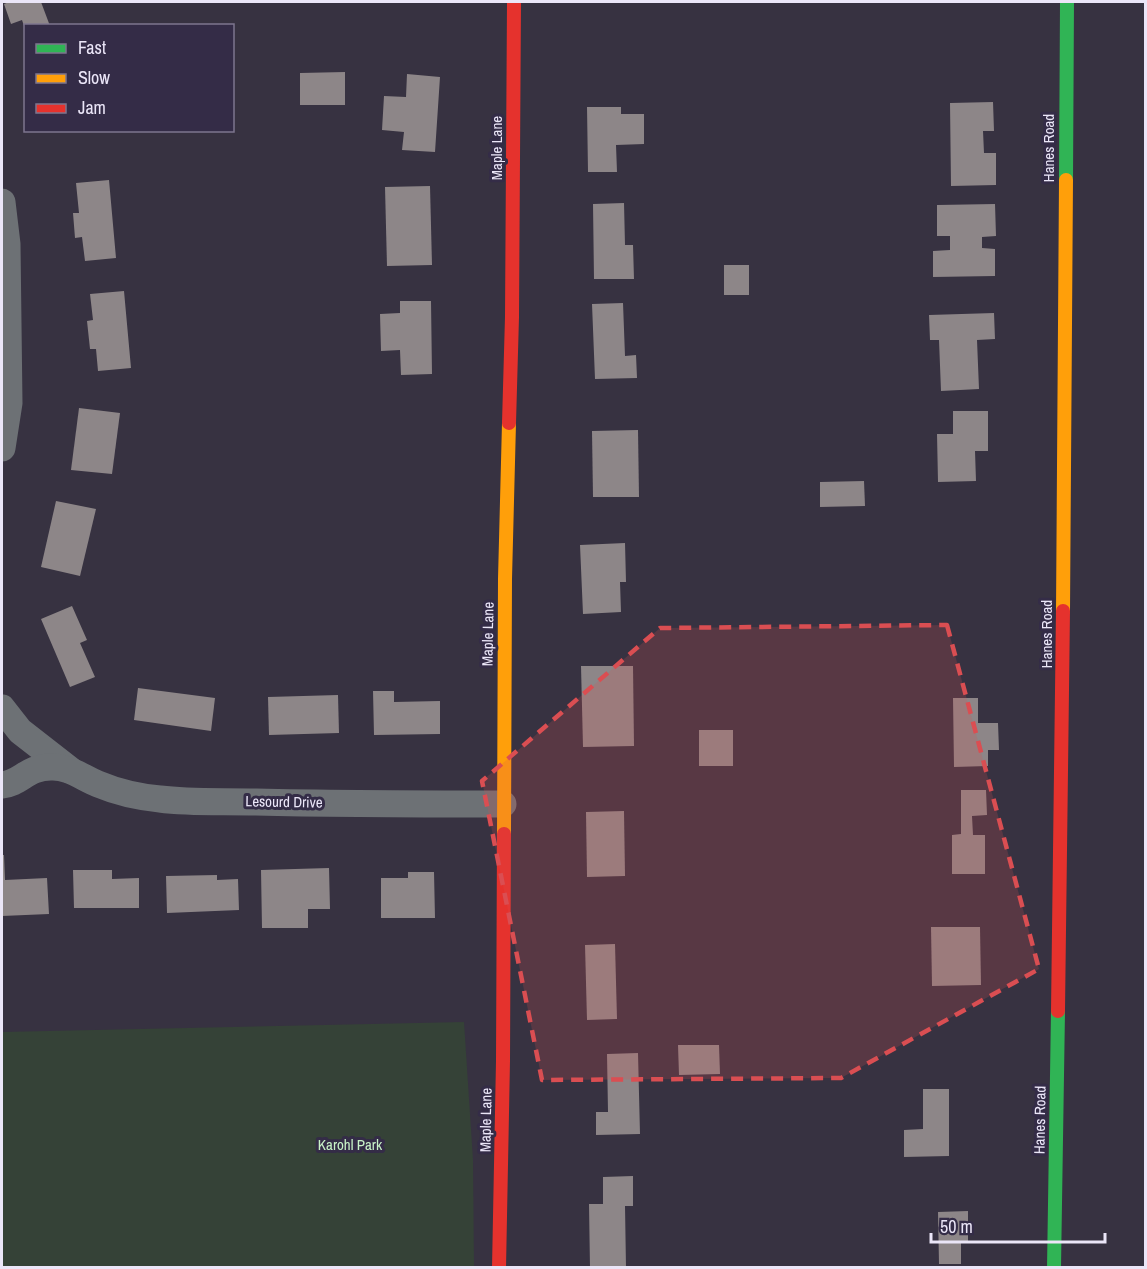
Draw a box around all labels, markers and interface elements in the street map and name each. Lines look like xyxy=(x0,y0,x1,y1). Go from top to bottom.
legend xyxy=(24,24,234,132)
text: Fast xyxy=(78,35,106,60)
text: Slow xyxy=(78,65,110,90)
text: Jam xyxy=(78,95,106,120)
street label: Hanes Road xyxy=(1038,114,1059,182)
street label: Maple Lane xyxy=(486,116,507,180)
street label: Hanes Road xyxy=(1036,600,1057,668)
street label: Maple Lane xyxy=(476,602,499,666)
street label: Lesourd Drive xyxy=(245,790,323,813)
street label: Hanes Road xyxy=(1028,1086,1051,1154)
street label: Maple Lane xyxy=(474,1088,497,1152)
park label: Karohl Park xyxy=(318,1134,383,1155)
scale bar xyxy=(931,1206,1105,1244)
text: 50 m xyxy=(940,1214,973,1239)

